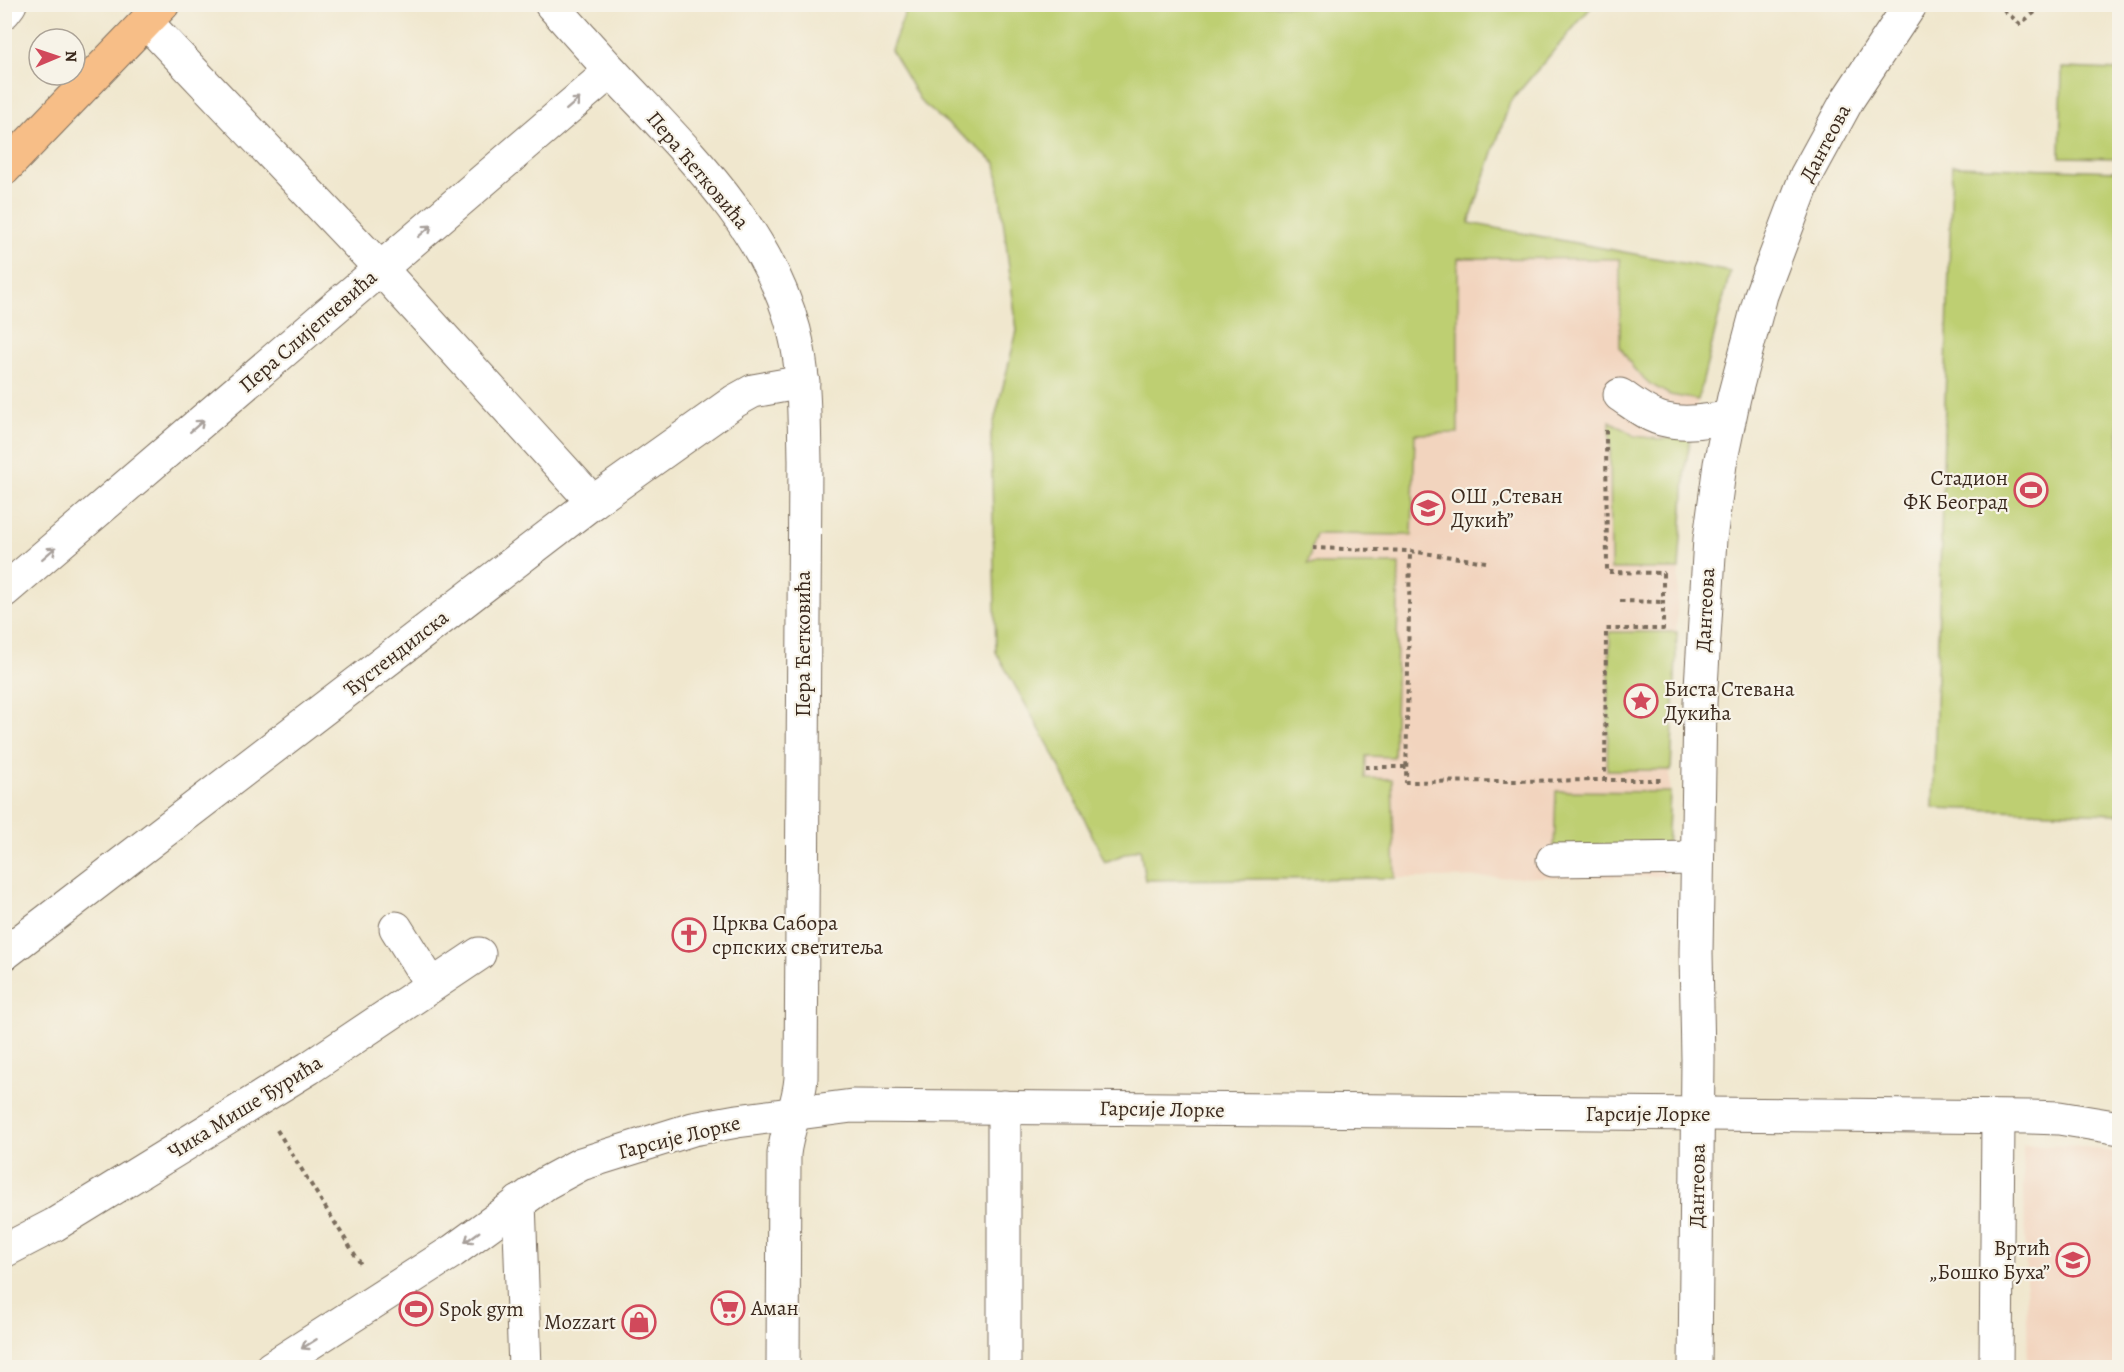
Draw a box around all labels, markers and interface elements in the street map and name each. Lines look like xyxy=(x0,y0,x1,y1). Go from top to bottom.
north arrow xyxy=(27,27,87,87)
text: N xyxy=(60,50,82,63)
one-way arrow xyxy=(565,97,580,111)
street label: Дантеова xyxy=(1793,99,1857,187)
street label: Пера Ћетковића xyxy=(640,105,756,235)
one-way arrow xyxy=(417,224,432,238)
street label: Пера Слијепчевића xyxy=(233,263,383,399)
one-way arrow xyxy=(189,419,204,433)
place label: Стадион ФК Београд xyxy=(1903,464,2008,516)
sports icon: Стадион ФК Београд xyxy=(2013,472,2049,508)
place label: ОШ „Стеван Дукић” xyxy=(1451,482,1563,534)
school or university icon: ОШ „Стеван Дукић” xyxy=(1410,490,1446,526)
one-way arrow xyxy=(41,546,56,560)
street label: Дантеова xyxy=(1689,567,1721,653)
street label: Пера Ћетковића xyxy=(789,571,817,717)
street label: Ћустендилска xyxy=(338,603,454,703)
place label: Биста Стевана Дукића xyxy=(1664,675,1795,727)
place icon: Биста Стевана Дукића xyxy=(1623,683,1659,719)
place label: Црква Сабора српских светитеља xyxy=(712,909,884,961)
church icon: Црква Сабора српских светитеља xyxy=(671,917,707,953)
street label: Чика Мише Ђурића xyxy=(163,1048,328,1166)
street label: Гарсије Лорке xyxy=(1099,1094,1225,1124)
street label: Гарсије Лорке xyxy=(1585,1100,1711,1128)
street label: Гарсије Лорке xyxy=(615,1108,743,1166)
street label: Дантеова xyxy=(1682,1143,1712,1228)
one-way arrow xyxy=(464,1230,480,1243)
place label: Вртић „Бошко Буха” xyxy=(1929,1234,2050,1286)
school or university icon: Вртић „Бошко Буха” xyxy=(2055,1242,2091,1278)
supermarket icon: Аман xyxy=(710,1290,746,1326)
sports icon: Spok gym xyxy=(398,1291,434,1327)
place label: Аман xyxy=(750,1294,799,1322)
place label: Spok gym xyxy=(439,1295,524,1323)
shop icon: Mozzart xyxy=(621,1304,657,1340)
place label: Mozzart xyxy=(544,1308,616,1336)
one-way arrow xyxy=(301,1338,318,1350)

